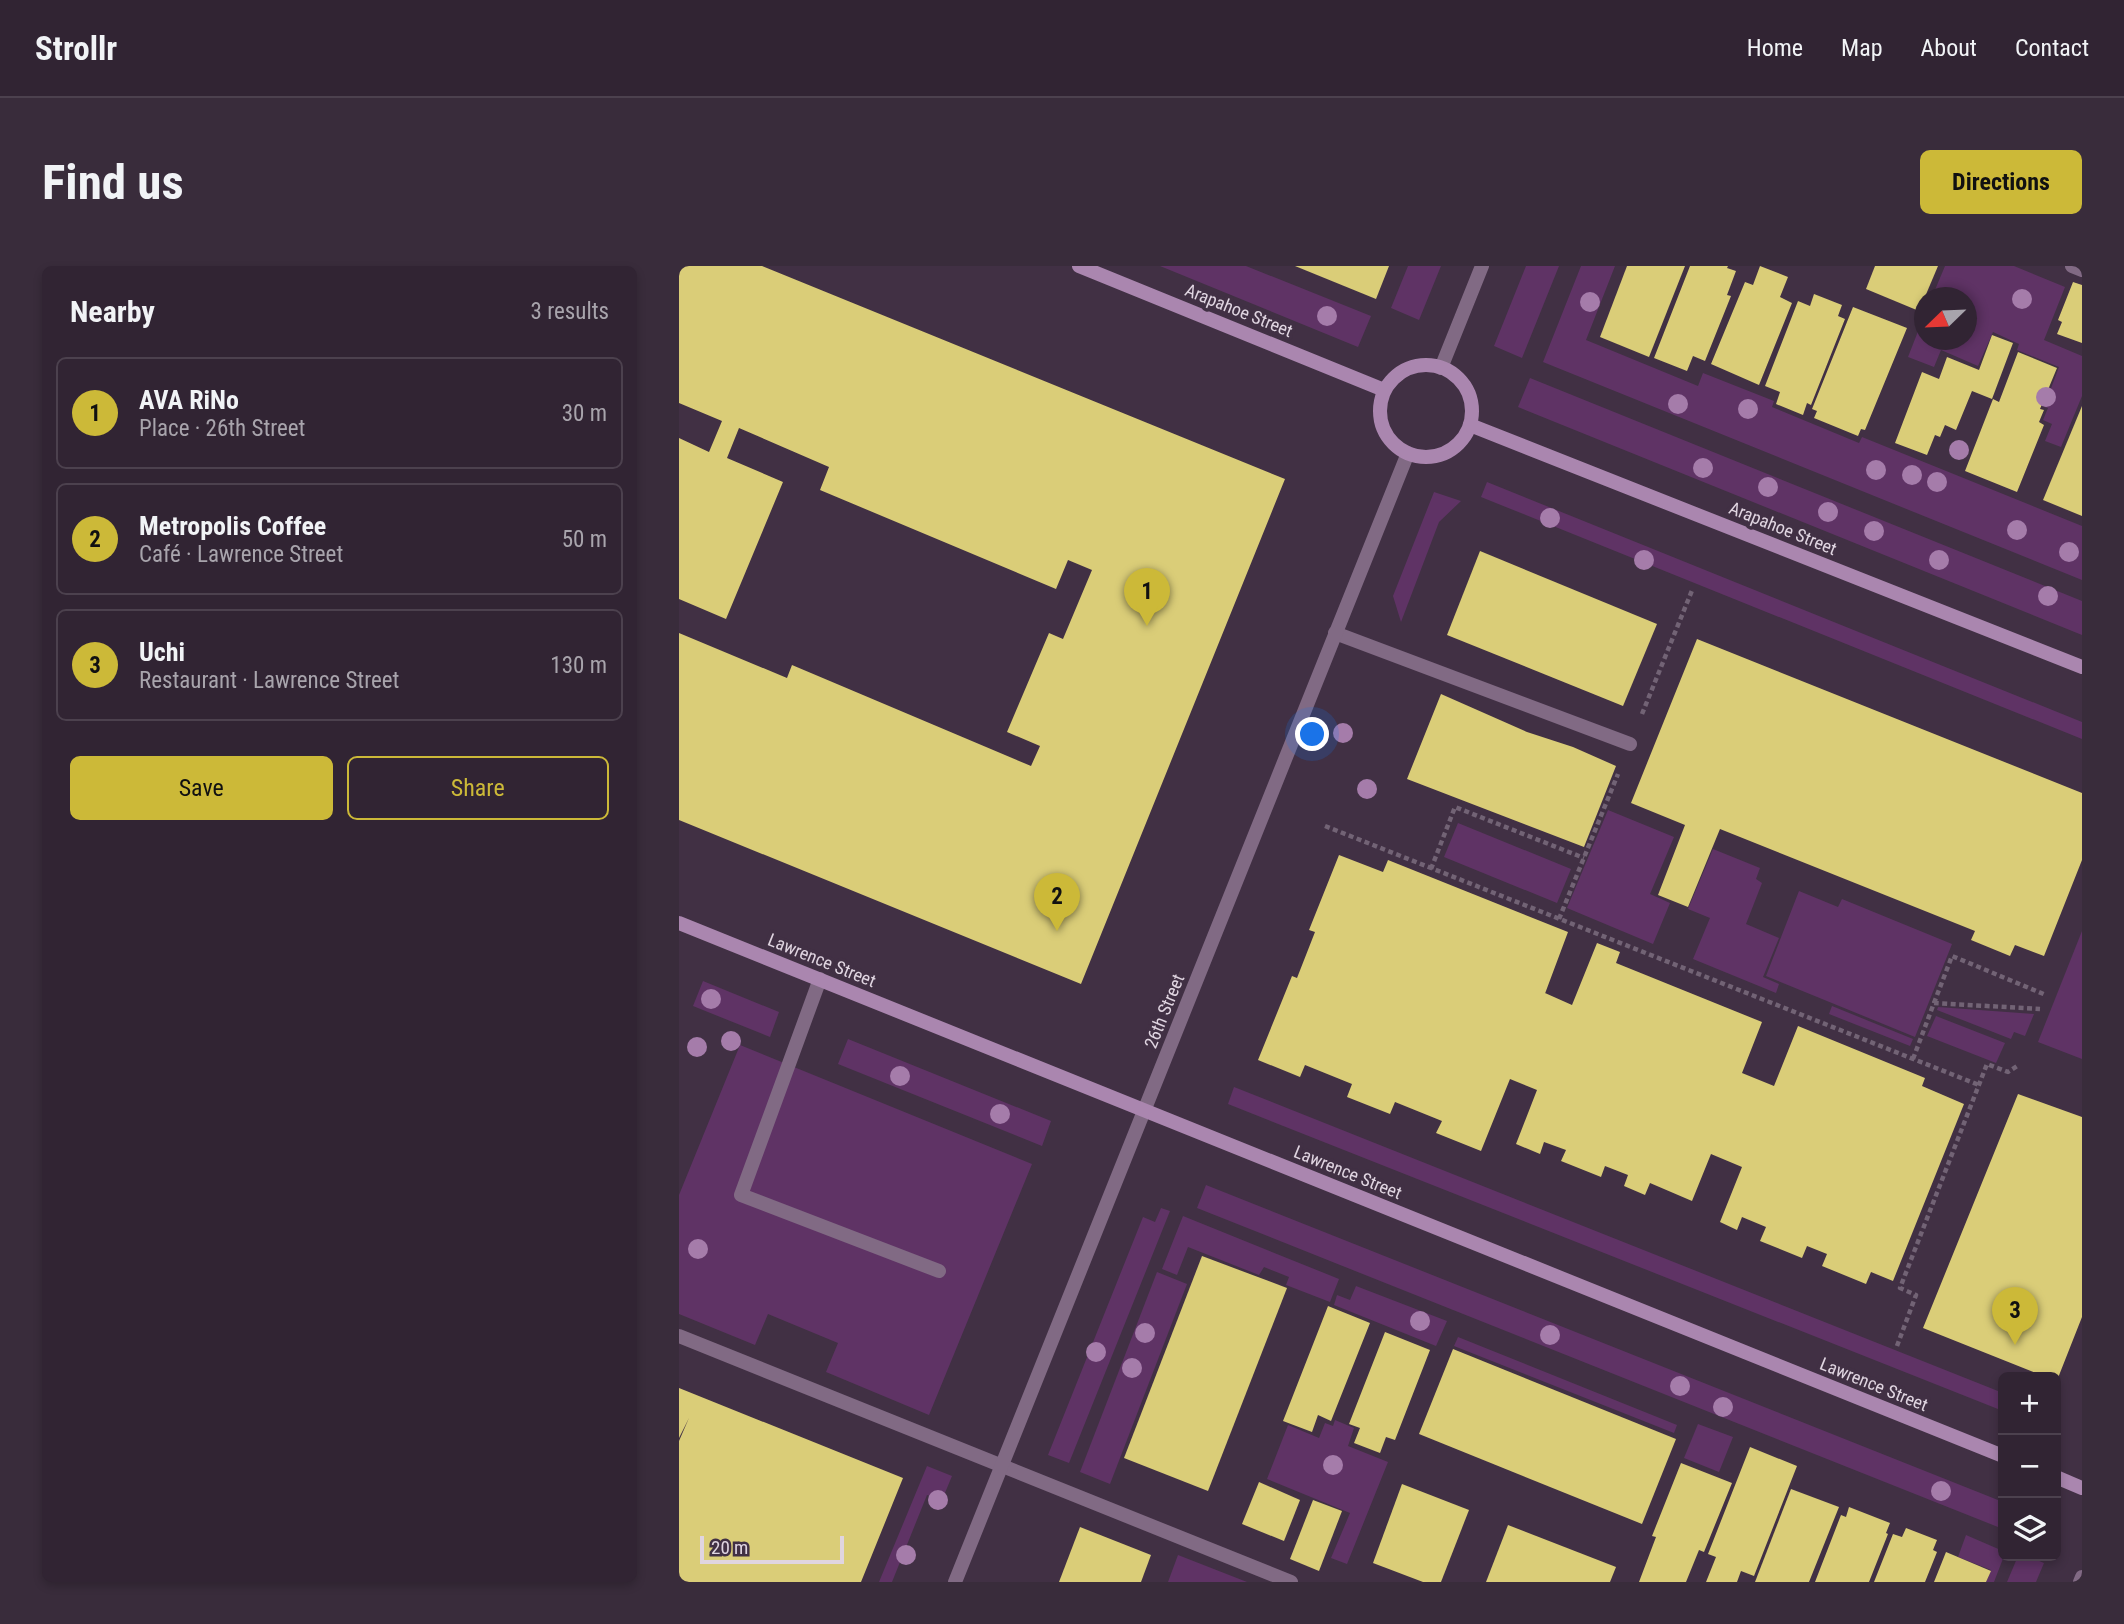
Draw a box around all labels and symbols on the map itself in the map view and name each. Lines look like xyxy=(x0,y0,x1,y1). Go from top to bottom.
street label: Arapahoe Street xyxy=(1182,279,1296,341)
north arrow xyxy=(1914,287,1977,350)
street label: Arapahoe Street xyxy=(1726,497,1840,559)
pin: 1 xyxy=(1124,568,1170,626)
your location xyxy=(1295,717,1329,751)
pin: 2 xyxy=(1034,873,1080,931)
street label: Lawrence Street xyxy=(765,929,879,991)
street label: 26th Street xyxy=(1140,971,1188,1051)
street label: Lawrence Street xyxy=(1291,1141,1405,1203)
pin: 3 xyxy=(1992,1287,2038,1345)
street label: Lawrence Street xyxy=(1817,1353,1931,1415)
scale bar xyxy=(700,1533,843,1565)

